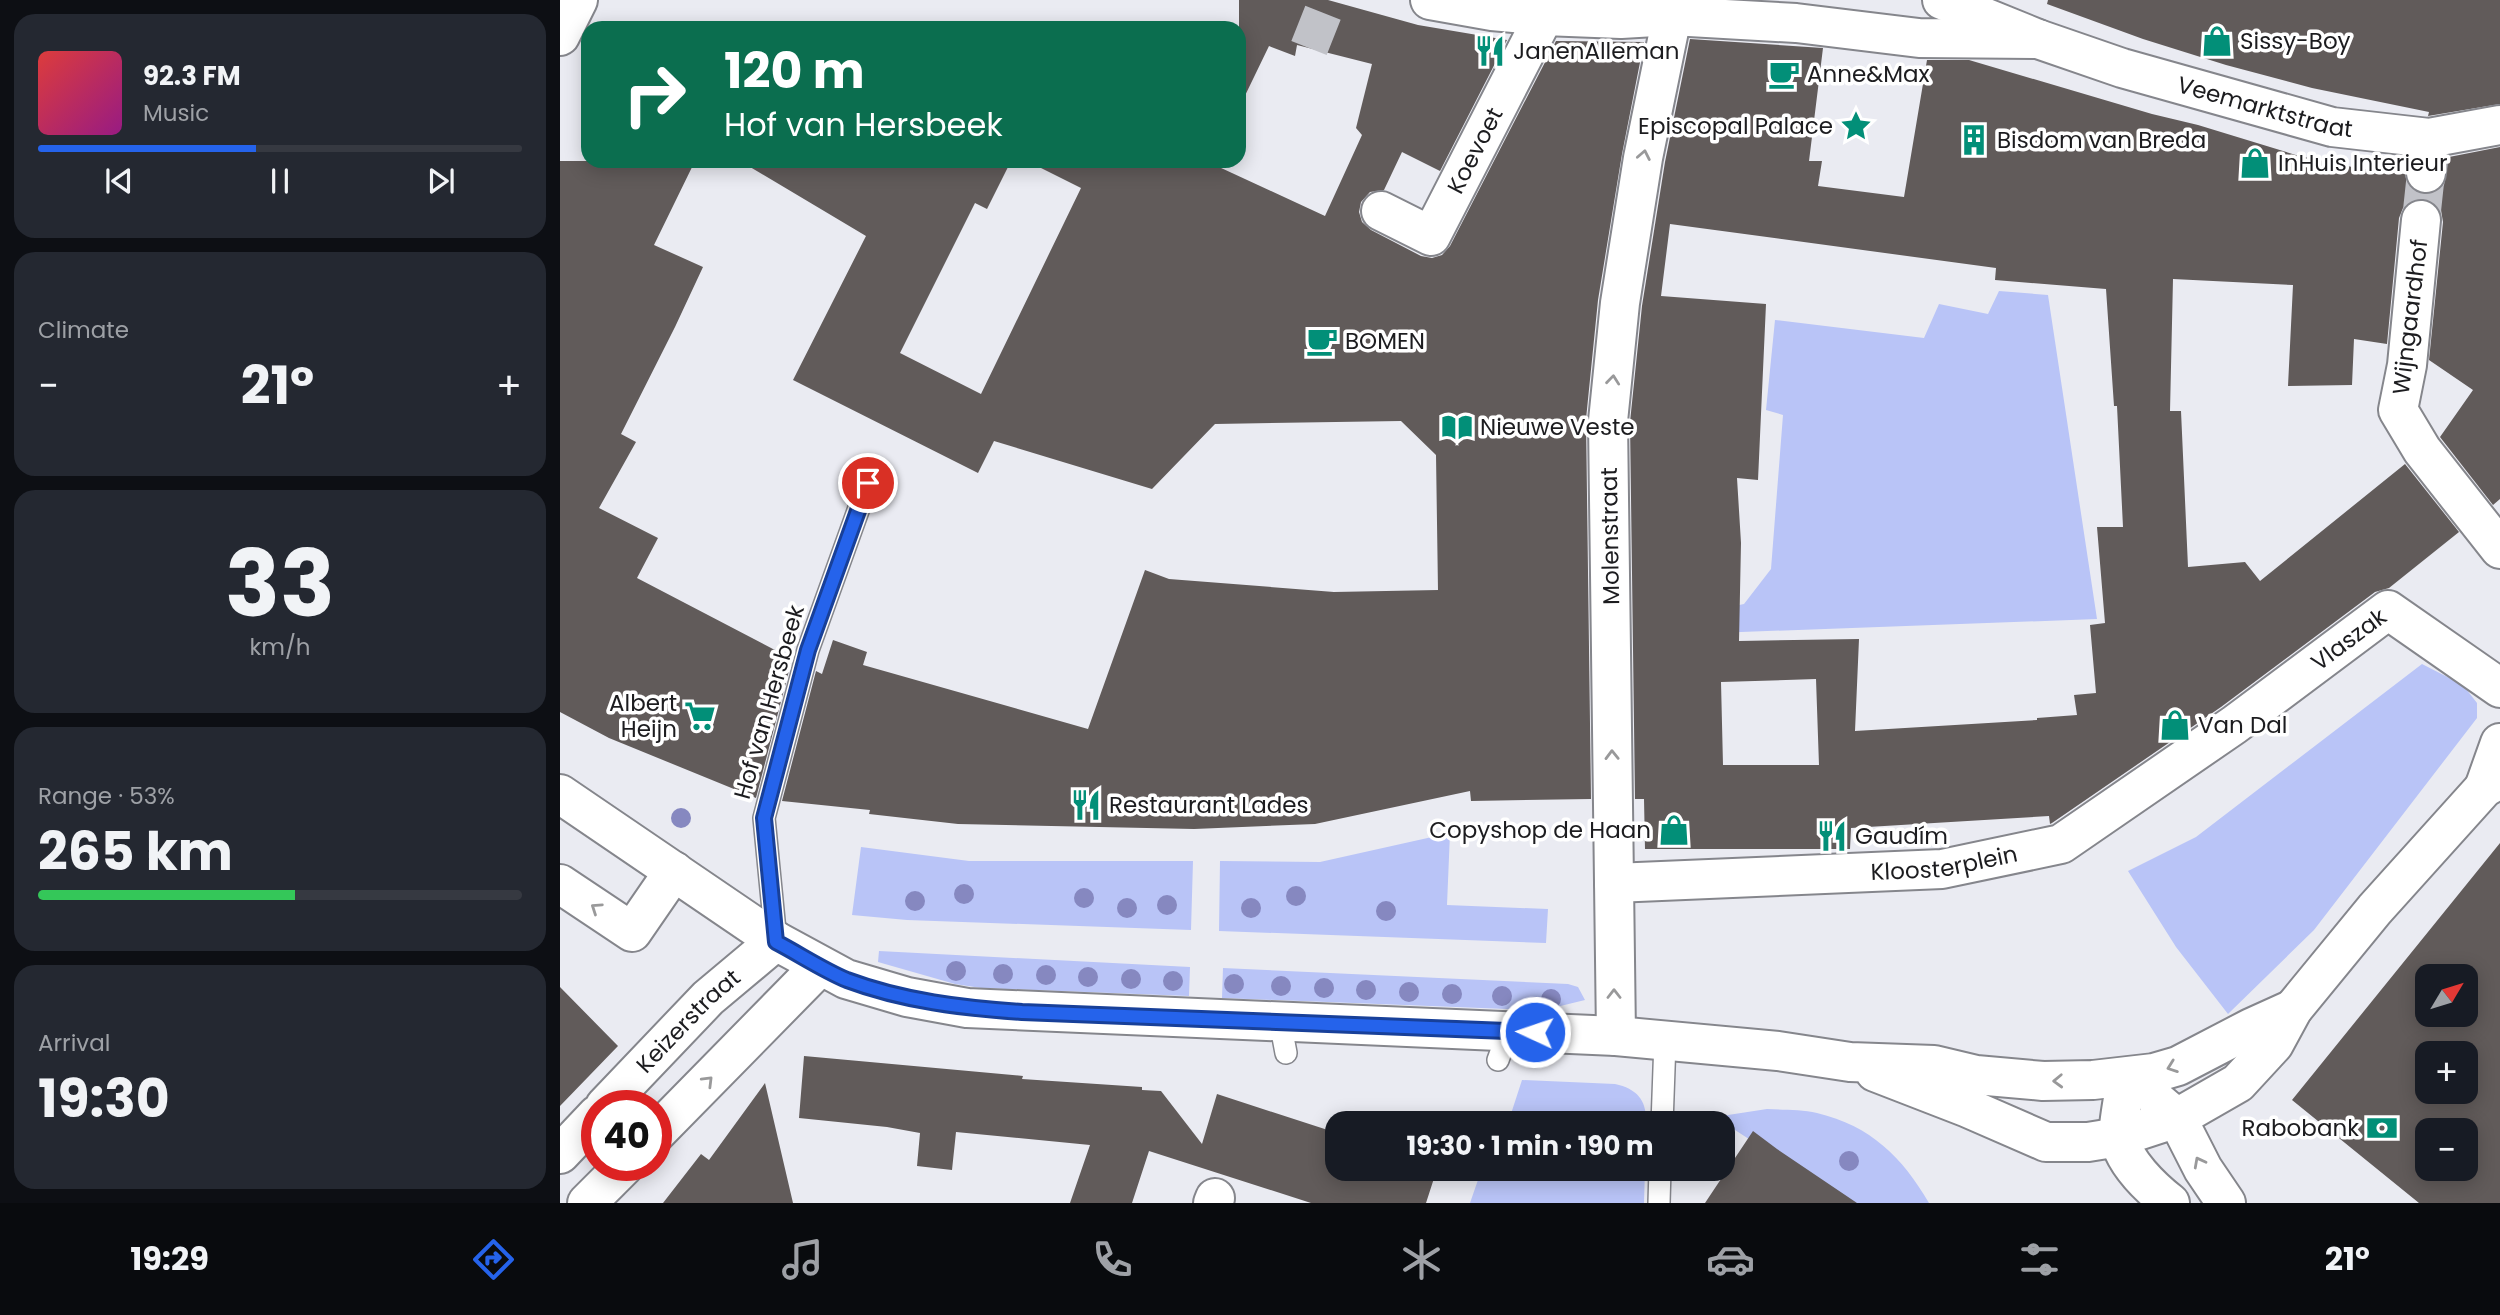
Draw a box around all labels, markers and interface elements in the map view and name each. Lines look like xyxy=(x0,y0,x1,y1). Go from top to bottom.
shop icon: Sissy-Boy xyxy=(2200,24,2234,58)
place label: Sissy-Boy xyxy=(2240,25,2351,57)
restaurant icon: JanenAlleman xyxy=(1473,34,1507,68)
place label: JanenAlleman xyxy=(1513,35,1679,67)
text: 120 m xyxy=(724,37,865,105)
icon: right xyxy=(609,49,700,140)
cafe icon: Anne&Max xyxy=(1767,57,1801,91)
text: 92.3 FM xyxy=(143,58,241,94)
place label: Anne&Max xyxy=(1807,58,1930,90)
street label: Veemarktstraat xyxy=(2174,68,2354,145)
text: Music xyxy=(143,97,209,129)
text: Hof van Hersbeek xyxy=(724,102,1003,147)
street label: Koevoet xyxy=(1439,102,1510,199)
place icon: Episcopal Palace xyxy=(1839,109,1873,143)
place label: Episcopal Palace xyxy=(1638,110,1833,142)
building icon: Bisdom van Breda xyxy=(1957,123,1991,157)
place label: Bisdom van Breda xyxy=(1997,124,2206,156)
shop icon: InHuis Interieur xyxy=(2238,146,2272,180)
place label: InHuis Interieur xyxy=(2278,147,2448,179)
one-way arrow xyxy=(1635,149,1650,161)
icon: previous xyxy=(100,162,138,200)
icon: pause xyxy=(261,162,299,200)
icon: next xyxy=(422,162,460,200)
street label: Wijngaardhof xyxy=(2385,237,2435,397)
text: Climate xyxy=(38,314,129,346)
cafe icon: BOMEN xyxy=(1305,324,1339,358)
place label: BOMEN xyxy=(1345,325,1425,357)
text: 21° xyxy=(241,349,314,422)
text: − xyxy=(38,359,59,412)
text: + xyxy=(496,359,522,412)
one-way arrow xyxy=(1605,374,1620,386)
library icon: Nieuwe Veste xyxy=(1440,410,1474,444)
place label: Nieuwe Veste xyxy=(1480,411,1635,443)
pin xyxy=(838,453,898,513)
icon: arrive xyxy=(849,464,887,502)
street label: Molenstraat xyxy=(1593,467,1627,605)
text: 33 xyxy=(225,520,335,648)
street label: Hof van Hersbeek xyxy=(726,601,812,803)
street label: Vlaszak xyxy=(2304,601,2393,678)
text: km/h xyxy=(249,631,311,663)
place label: Albert Heijn xyxy=(609,687,677,745)
supermarket icon: Albert Heijn xyxy=(683,699,717,733)
shop icon: Van Dal xyxy=(2158,708,2192,742)
place label: Van Dal xyxy=(2198,709,2287,741)
one-way arrow xyxy=(1604,749,1619,760)
text: Range · 53% xyxy=(38,780,175,812)
restaurant icon: Restaurant Lades xyxy=(1069,788,1103,822)
place label: Restaurant Lades xyxy=(1109,789,1309,821)
shop icon: Copyshop de Haan xyxy=(1657,813,1691,847)
place label: Copyshop de Haan xyxy=(1429,814,1651,846)
text: 265 km xyxy=(38,815,233,888)
restaurant icon: Gaudím xyxy=(1815,819,1849,853)
place label: Gaudím xyxy=(1855,820,1948,852)
street label: Kloosterplein xyxy=(1870,838,2020,888)
one-way arrow xyxy=(591,904,604,916)
street label: Keizerstraat xyxy=(629,962,747,1080)
north arrow xyxy=(2415,964,2478,1027)
map controls xyxy=(2415,964,2478,1181)
one-way arrow xyxy=(1606,988,1622,999)
position arrow xyxy=(1498,995,1572,1069)
text: Arrival xyxy=(38,1027,110,1059)
button: + xyxy=(2415,1041,2478,1104)
one-way arrow xyxy=(2167,1058,2179,1072)
text: 19:30 xyxy=(38,1062,170,1135)
one-way arrow xyxy=(2052,1073,2063,1088)
one-way arrow xyxy=(699,1077,712,1090)
speed limit sign: 40 xyxy=(581,1090,672,1181)
bank icon: Rabobank xyxy=(2365,1111,2399,1145)
place label: Rabobank xyxy=(2242,1112,2359,1144)
button: − xyxy=(2415,1118,2478,1181)
text: 19:30 · 1 min · 190 m xyxy=(1406,1128,1654,1164)
one-way arrow xyxy=(2194,1156,2208,1169)
icon: directions xyxy=(469,1235,518,1284)
icon: music xyxy=(778,1235,827,1284)
icon: phone xyxy=(1088,1235,1137,1284)
icon: climate xyxy=(1397,1235,1446,1284)
icon: car xyxy=(1706,1235,1755,1284)
icon: filters xyxy=(2015,1235,2064,1284)
text: 19:29 xyxy=(130,1236,209,1281)
text: 21° xyxy=(2325,1236,2370,1281)

